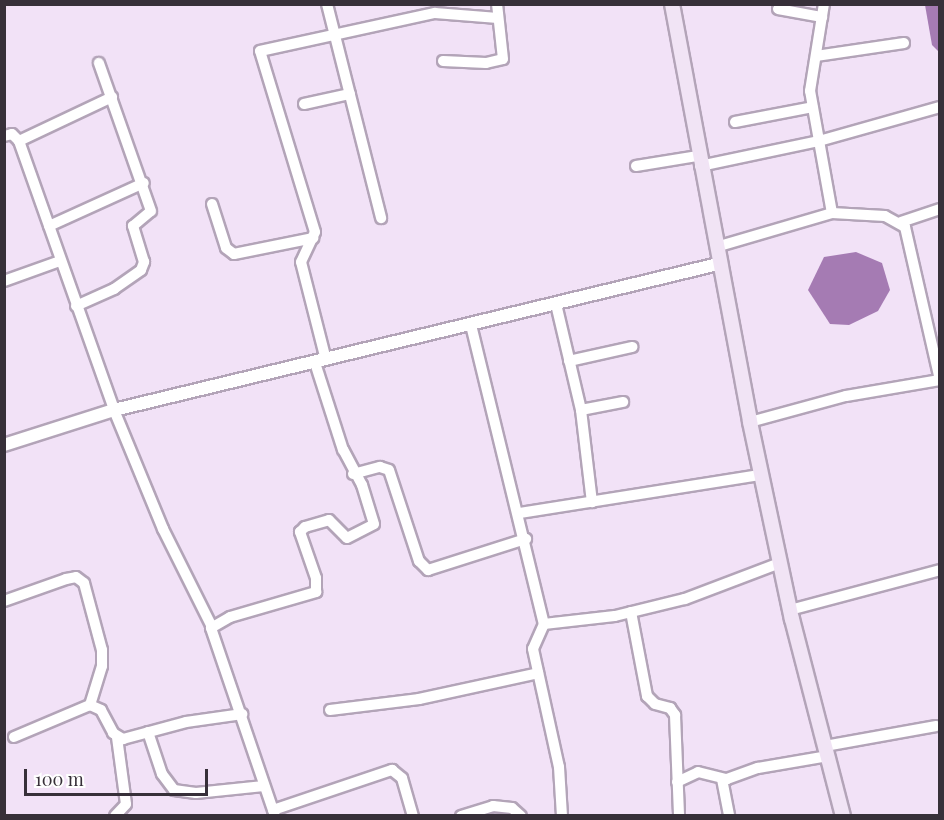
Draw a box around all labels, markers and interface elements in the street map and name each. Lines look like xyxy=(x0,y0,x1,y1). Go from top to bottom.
scale bar xyxy=(27,757,212,795)
text: 100 m xyxy=(35,767,84,791)

